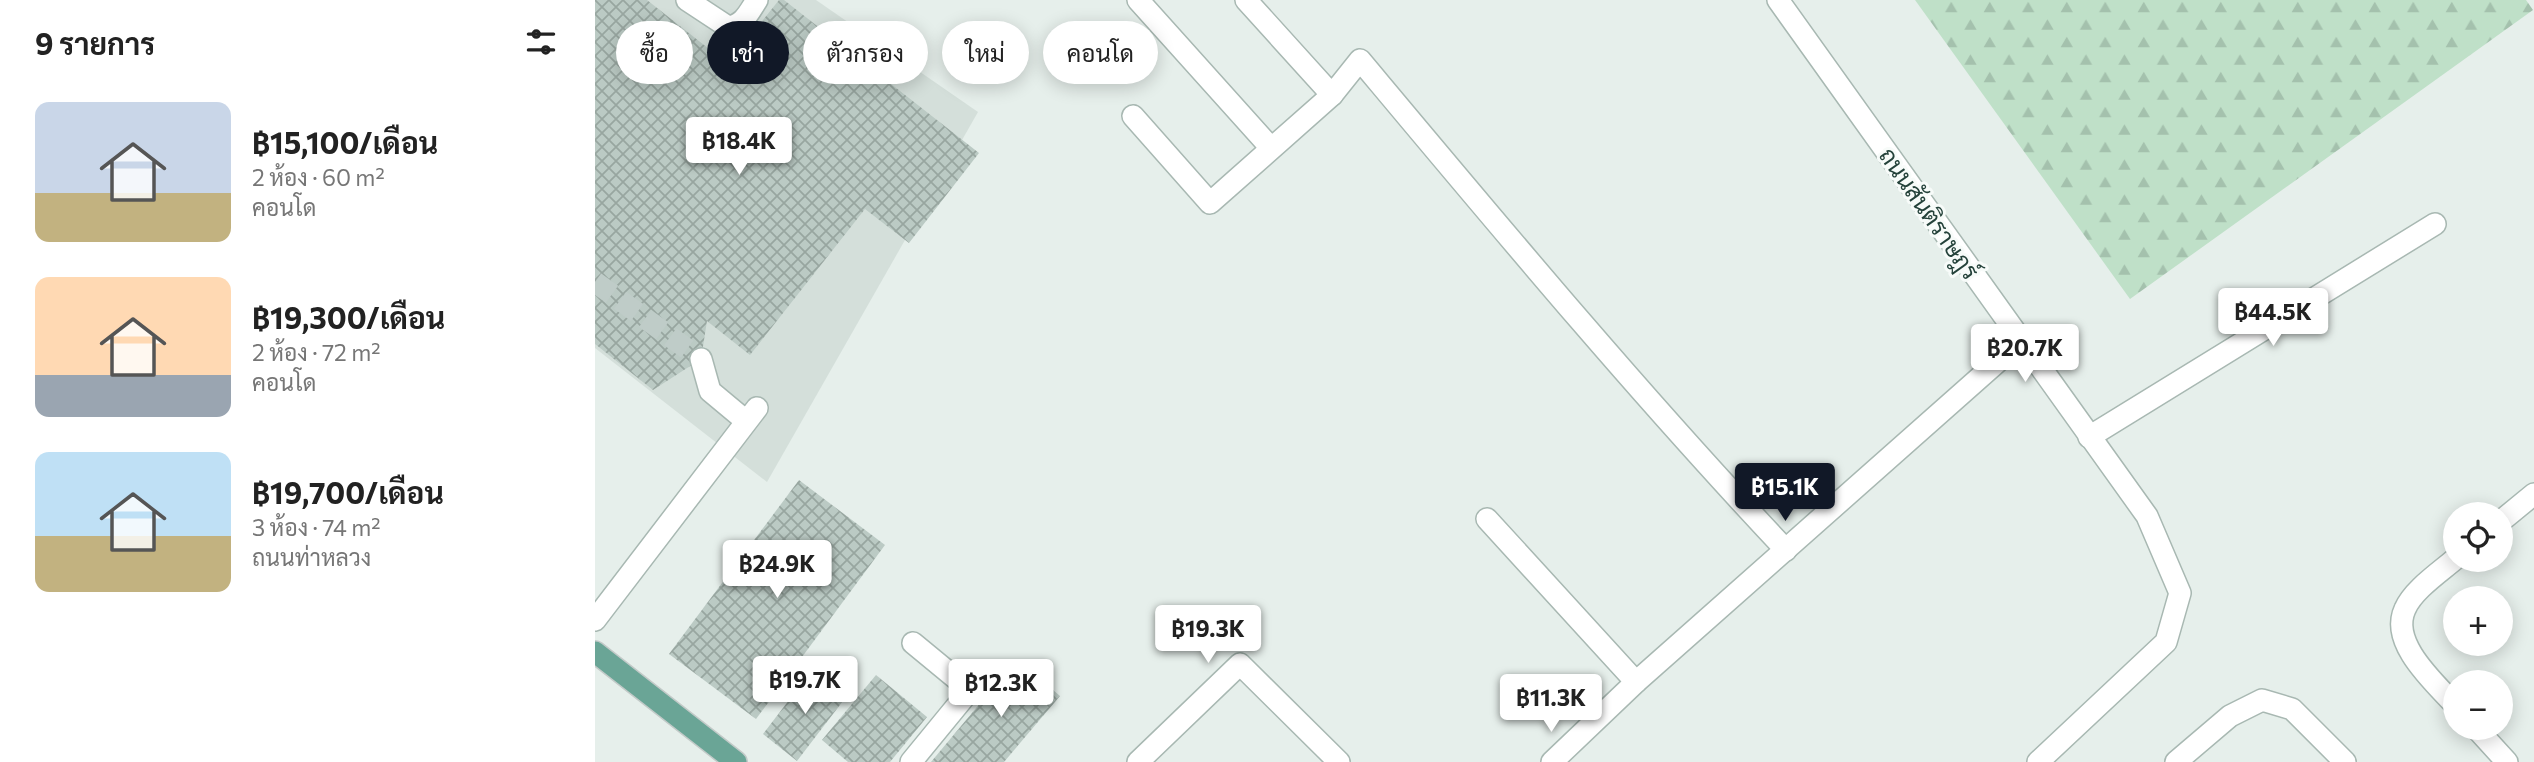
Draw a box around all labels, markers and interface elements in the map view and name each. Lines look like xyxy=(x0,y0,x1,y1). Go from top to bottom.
chip: ซื้อ xyxy=(616,21,693,84)
chip: เช่า xyxy=(707,21,789,84)
chip: ตัวกรอง xyxy=(803,21,928,84)
chip: ใหม่ xyxy=(942,21,1029,84)
chip: คอนโด xyxy=(1043,21,1158,84)
icon: filters xyxy=(522,23,560,61)
text: 9 รายการ xyxy=(35,24,155,61)
pin: ฿18.4K xyxy=(682,118,796,177)
text: ฿15,100/เดือน xyxy=(252,123,438,160)
text: ฿18.4K xyxy=(702,126,776,154)
icon: home xyxy=(91,130,175,214)
street label: ถนนสันติราษฎร์ xyxy=(1871,142,1986,286)
text: 2 ห้อง · 60 m² xyxy=(252,163,385,191)
text: คอนโด xyxy=(252,193,316,221)
pin: ฿44.5K xyxy=(2216,288,2330,348)
text: ฿44.5K xyxy=(2234,297,2312,325)
text: ฿19,300/เดือน xyxy=(252,298,445,335)
icon: home xyxy=(91,305,175,389)
pin: ฿20.7K xyxy=(1968,324,2082,384)
text: ฿20.7K xyxy=(1987,333,2063,361)
text: 2 ห้อง · 72 m² xyxy=(252,338,381,366)
text: คอนโด xyxy=(252,368,316,396)
pin: ฿15.1K xyxy=(1728,463,1842,523)
text: ฿15.1K xyxy=(1751,472,1819,500)
text: ฿19,700/เดือน xyxy=(252,473,444,510)
icon: home xyxy=(91,480,175,564)
map controls xyxy=(2443,502,2513,740)
button: locate xyxy=(2443,502,2513,572)
text: 3 ห้อง · 74 m² xyxy=(252,513,381,541)
pin: ฿24.9K xyxy=(720,540,834,600)
text: ถนนท่าหลวง xyxy=(252,543,371,571)
text: ฿24.9K xyxy=(739,549,815,577)
button: + xyxy=(2443,586,2513,656)
pin: ฿19.3K xyxy=(1151,606,1265,665)
text: ฿19.3K xyxy=(1171,614,1245,642)
pin: ฿19.7K xyxy=(748,656,862,716)
pin: ฿12.3K xyxy=(944,660,1058,719)
text: ฿19.7K xyxy=(769,665,841,693)
text: ฿12.3K xyxy=(965,668,1037,696)
button: − xyxy=(2443,670,2513,740)
pin: ฿11.3K xyxy=(1494,674,1608,734)
text: ฿11.3K xyxy=(1516,683,1586,711)

